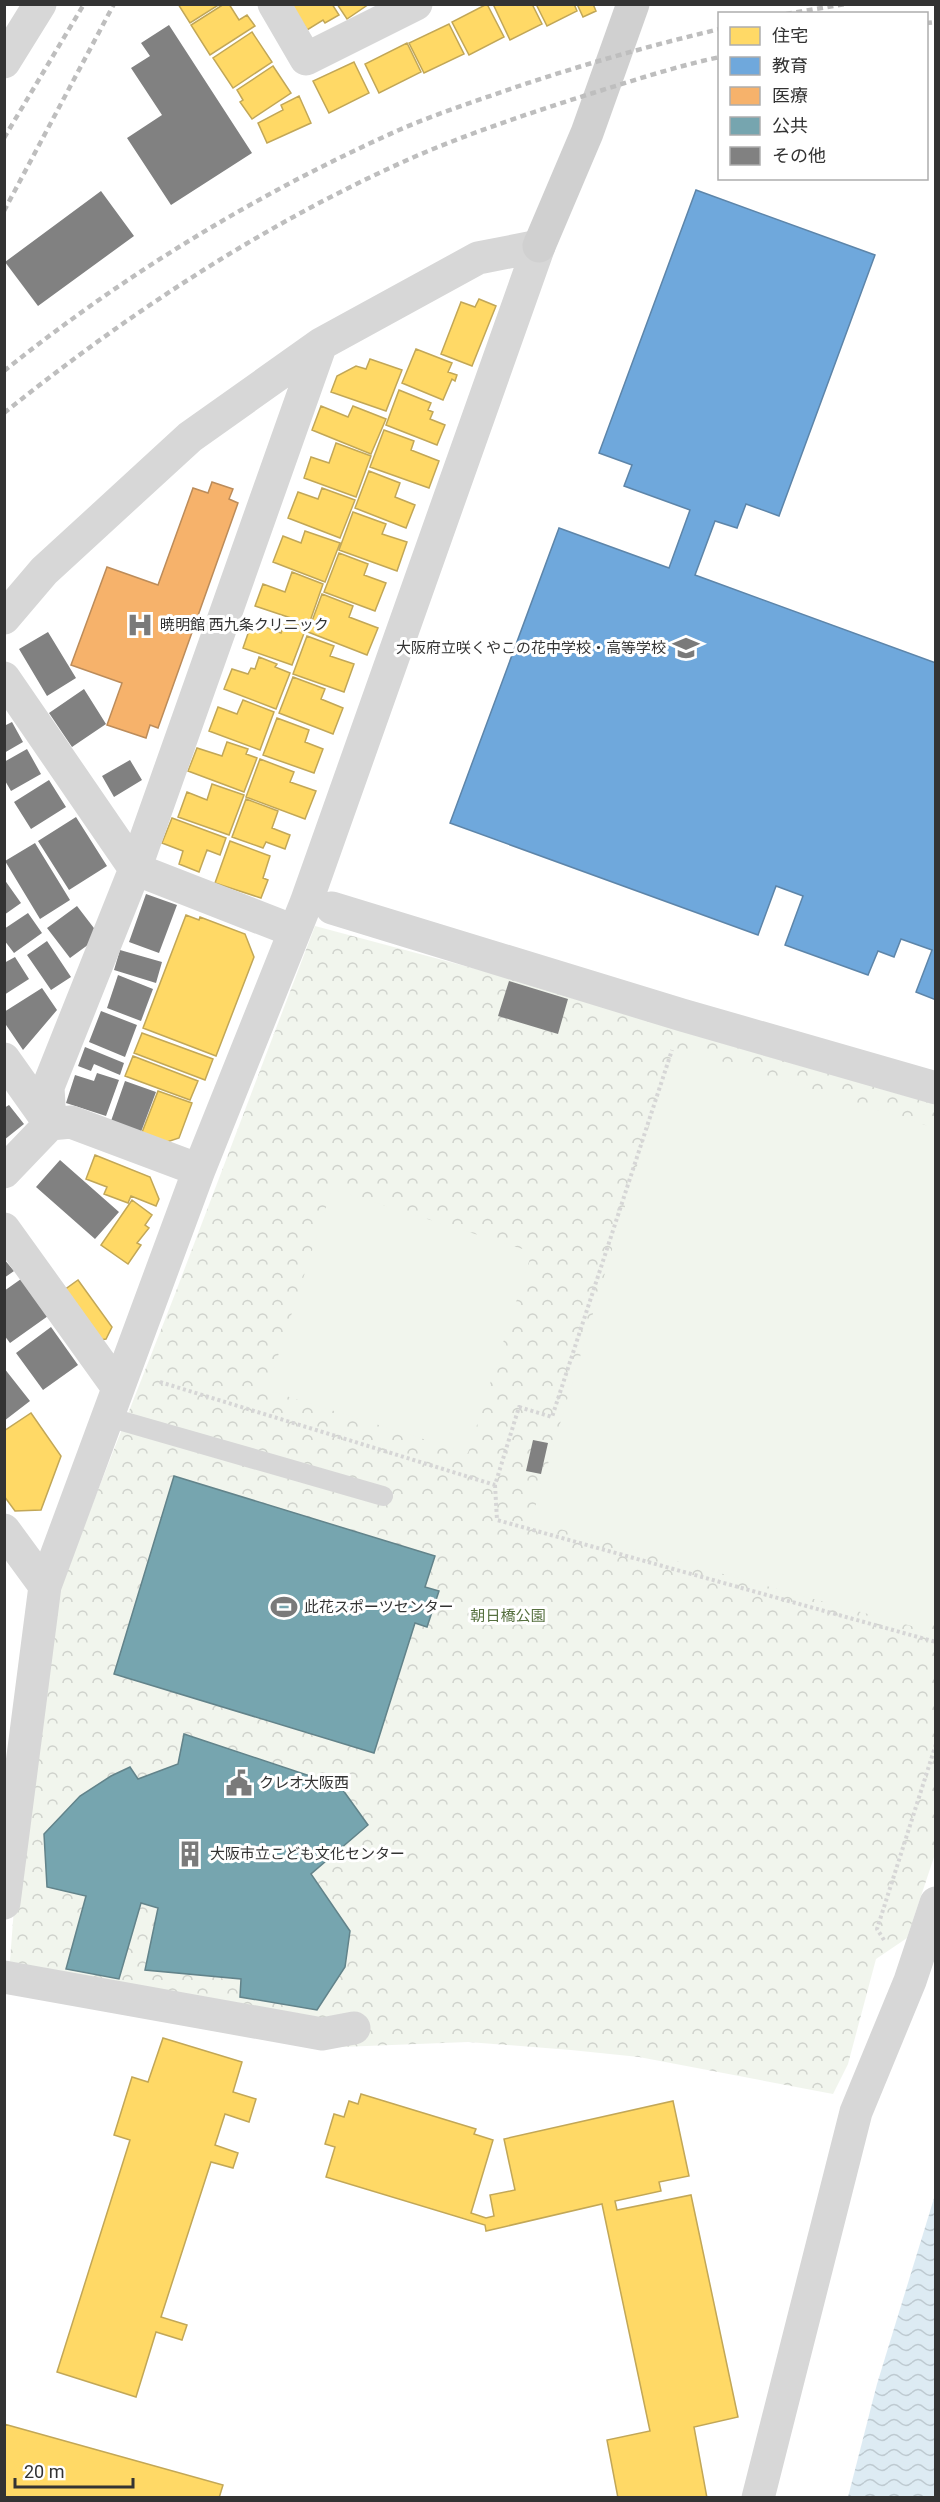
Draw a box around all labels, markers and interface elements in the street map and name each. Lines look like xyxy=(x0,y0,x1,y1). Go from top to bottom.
legend xyxy=(718,12,928,180)
text: 住宅 xyxy=(772,25,808,46)
text: 教育 xyxy=(772,55,808,76)
text: 医療 xyxy=(772,85,808,106)
text: 公共 xyxy=(772,115,808,136)
text: その他 xyxy=(772,145,826,166)
hospital icon: 暁明館 西九条クリニック xyxy=(125,610,155,640)
place label: 暁明館 西九条クリニック xyxy=(160,616,329,634)
school or university icon: 大阪府立咲くやこの花中学校・高等学校 xyxy=(671,633,701,663)
place label: 大阪府立咲くやこの花中学校・高等学校 xyxy=(396,639,666,657)
sports icon: 此花スポーツセンター xyxy=(269,1592,299,1622)
place label: 此花スポーツセンター xyxy=(304,1598,454,1616)
park label: 朝日橋公園 xyxy=(470,1607,546,1625)
public building icon: クレオ大阪西 xyxy=(224,1768,254,1798)
place label: クレオ大阪西 xyxy=(259,1774,349,1792)
building icon: 大阪市立こども文化センター xyxy=(175,1839,205,1869)
place label: 大阪市立こども文化センター xyxy=(210,1845,405,1863)
scale bar xyxy=(15,2451,134,2489)
text: 20 m xyxy=(24,2461,64,2482)

